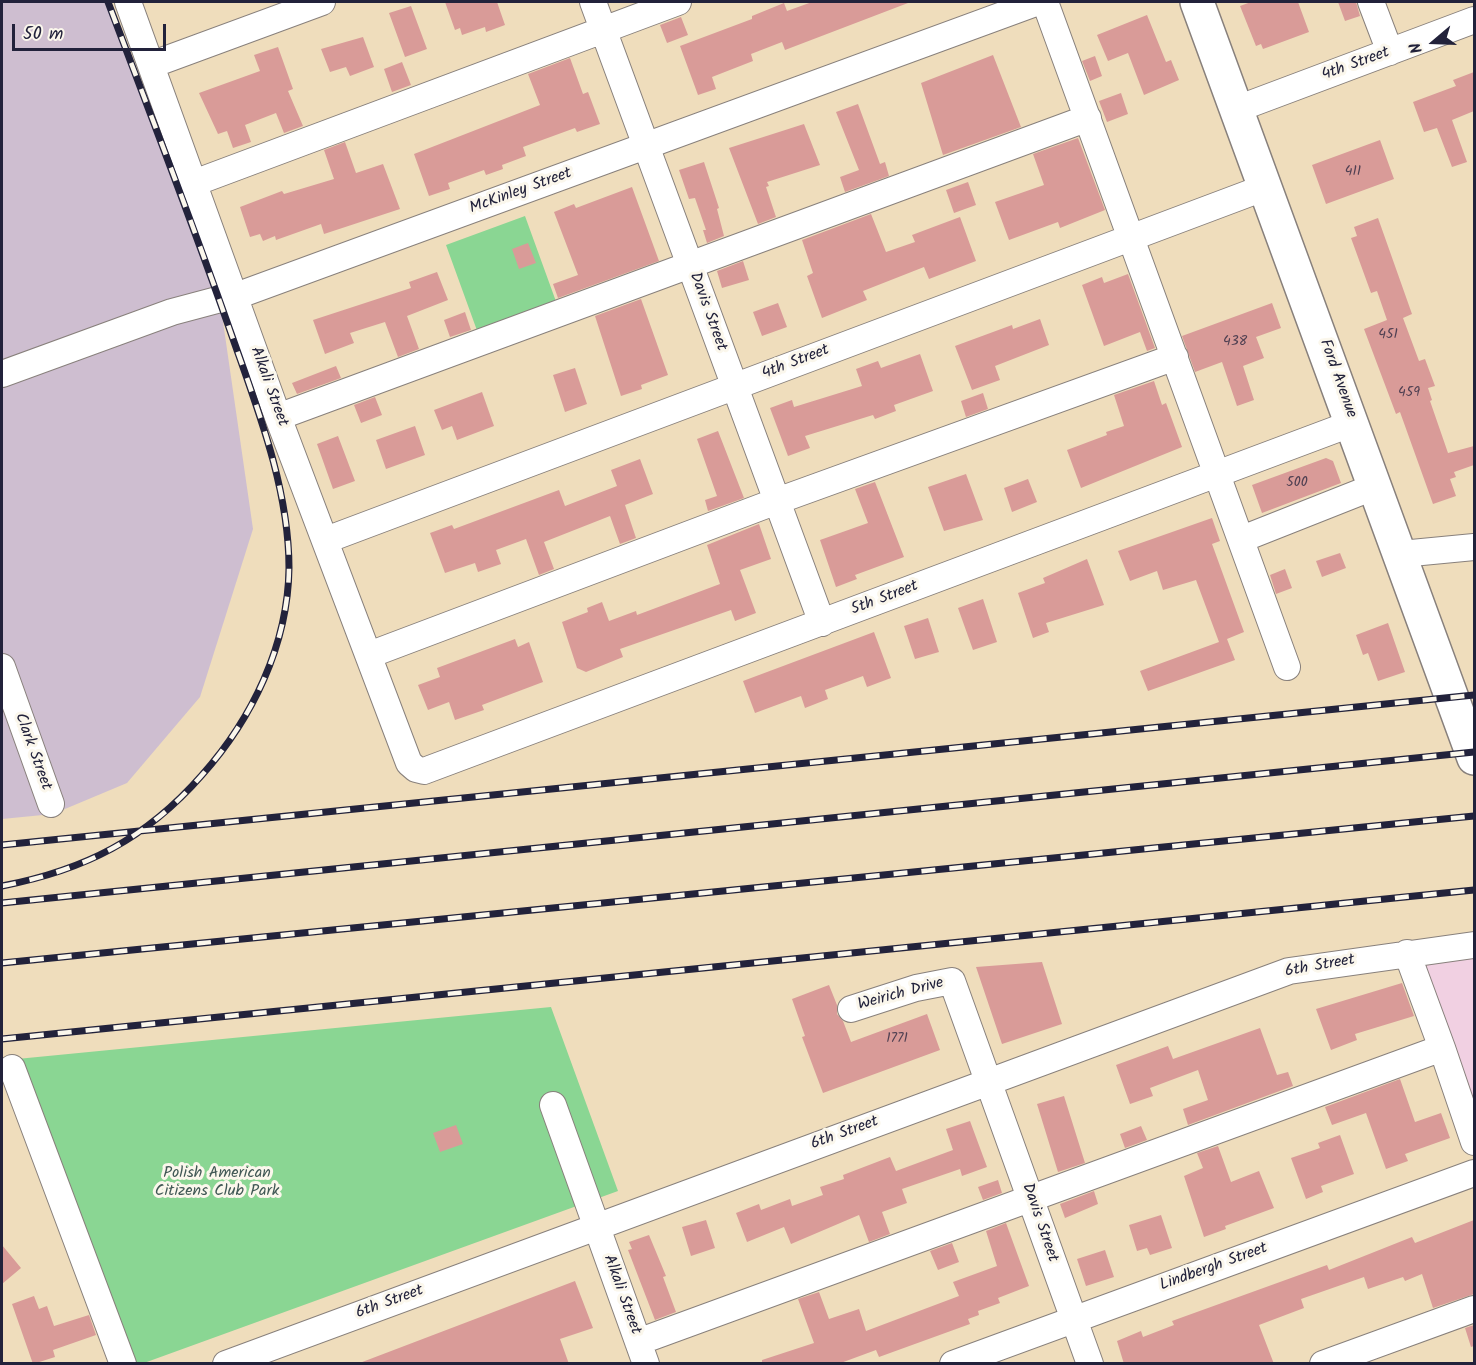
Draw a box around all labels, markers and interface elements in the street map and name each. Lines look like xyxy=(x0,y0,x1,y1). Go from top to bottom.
scale bar xyxy=(15,12,170,50)
north arrow xyxy=(1404,12,1464,72)
text: 50 m xyxy=(23,20,63,49)
text: N xyxy=(1403,39,1430,57)
street label: 4th Street xyxy=(1320,44,1392,86)
street label: McKinley Street xyxy=(467,165,575,219)
house number: 411 xyxy=(1345,165,1361,181)
street label: Davis Street xyxy=(684,270,730,354)
house number: 451 xyxy=(1378,328,1398,344)
house number: 438 xyxy=(1223,335,1247,351)
street label: Ford Avenue xyxy=(1314,337,1360,421)
street label: 4th Street xyxy=(760,341,832,385)
street label: Alkali Street xyxy=(245,345,291,429)
house number: 459 xyxy=(1398,386,1420,402)
house number: 500 xyxy=(1286,476,1308,492)
street label: 5th Street xyxy=(849,577,921,621)
street label: Clark Street xyxy=(9,711,55,793)
street label: 6th Street xyxy=(1284,951,1356,983)
street label: Weirich Drive xyxy=(856,974,946,1016)
house number: 1771 xyxy=(886,1032,908,1048)
street label: 6th Street xyxy=(809,1113,881,1155)
park label: Polish American Citizens Club Park xyxy=(155,1164,279,1202)
street label: Davis Street xyxy=(1017,1181,1061,1265)
street label: Lindbergh Street xyxy=(1158,1240,1270,1296)
street label: Alkali Street xyxy=(598,1253,644,1337)
street label: 6th Street xyxy=(354,1282,426,1324)

